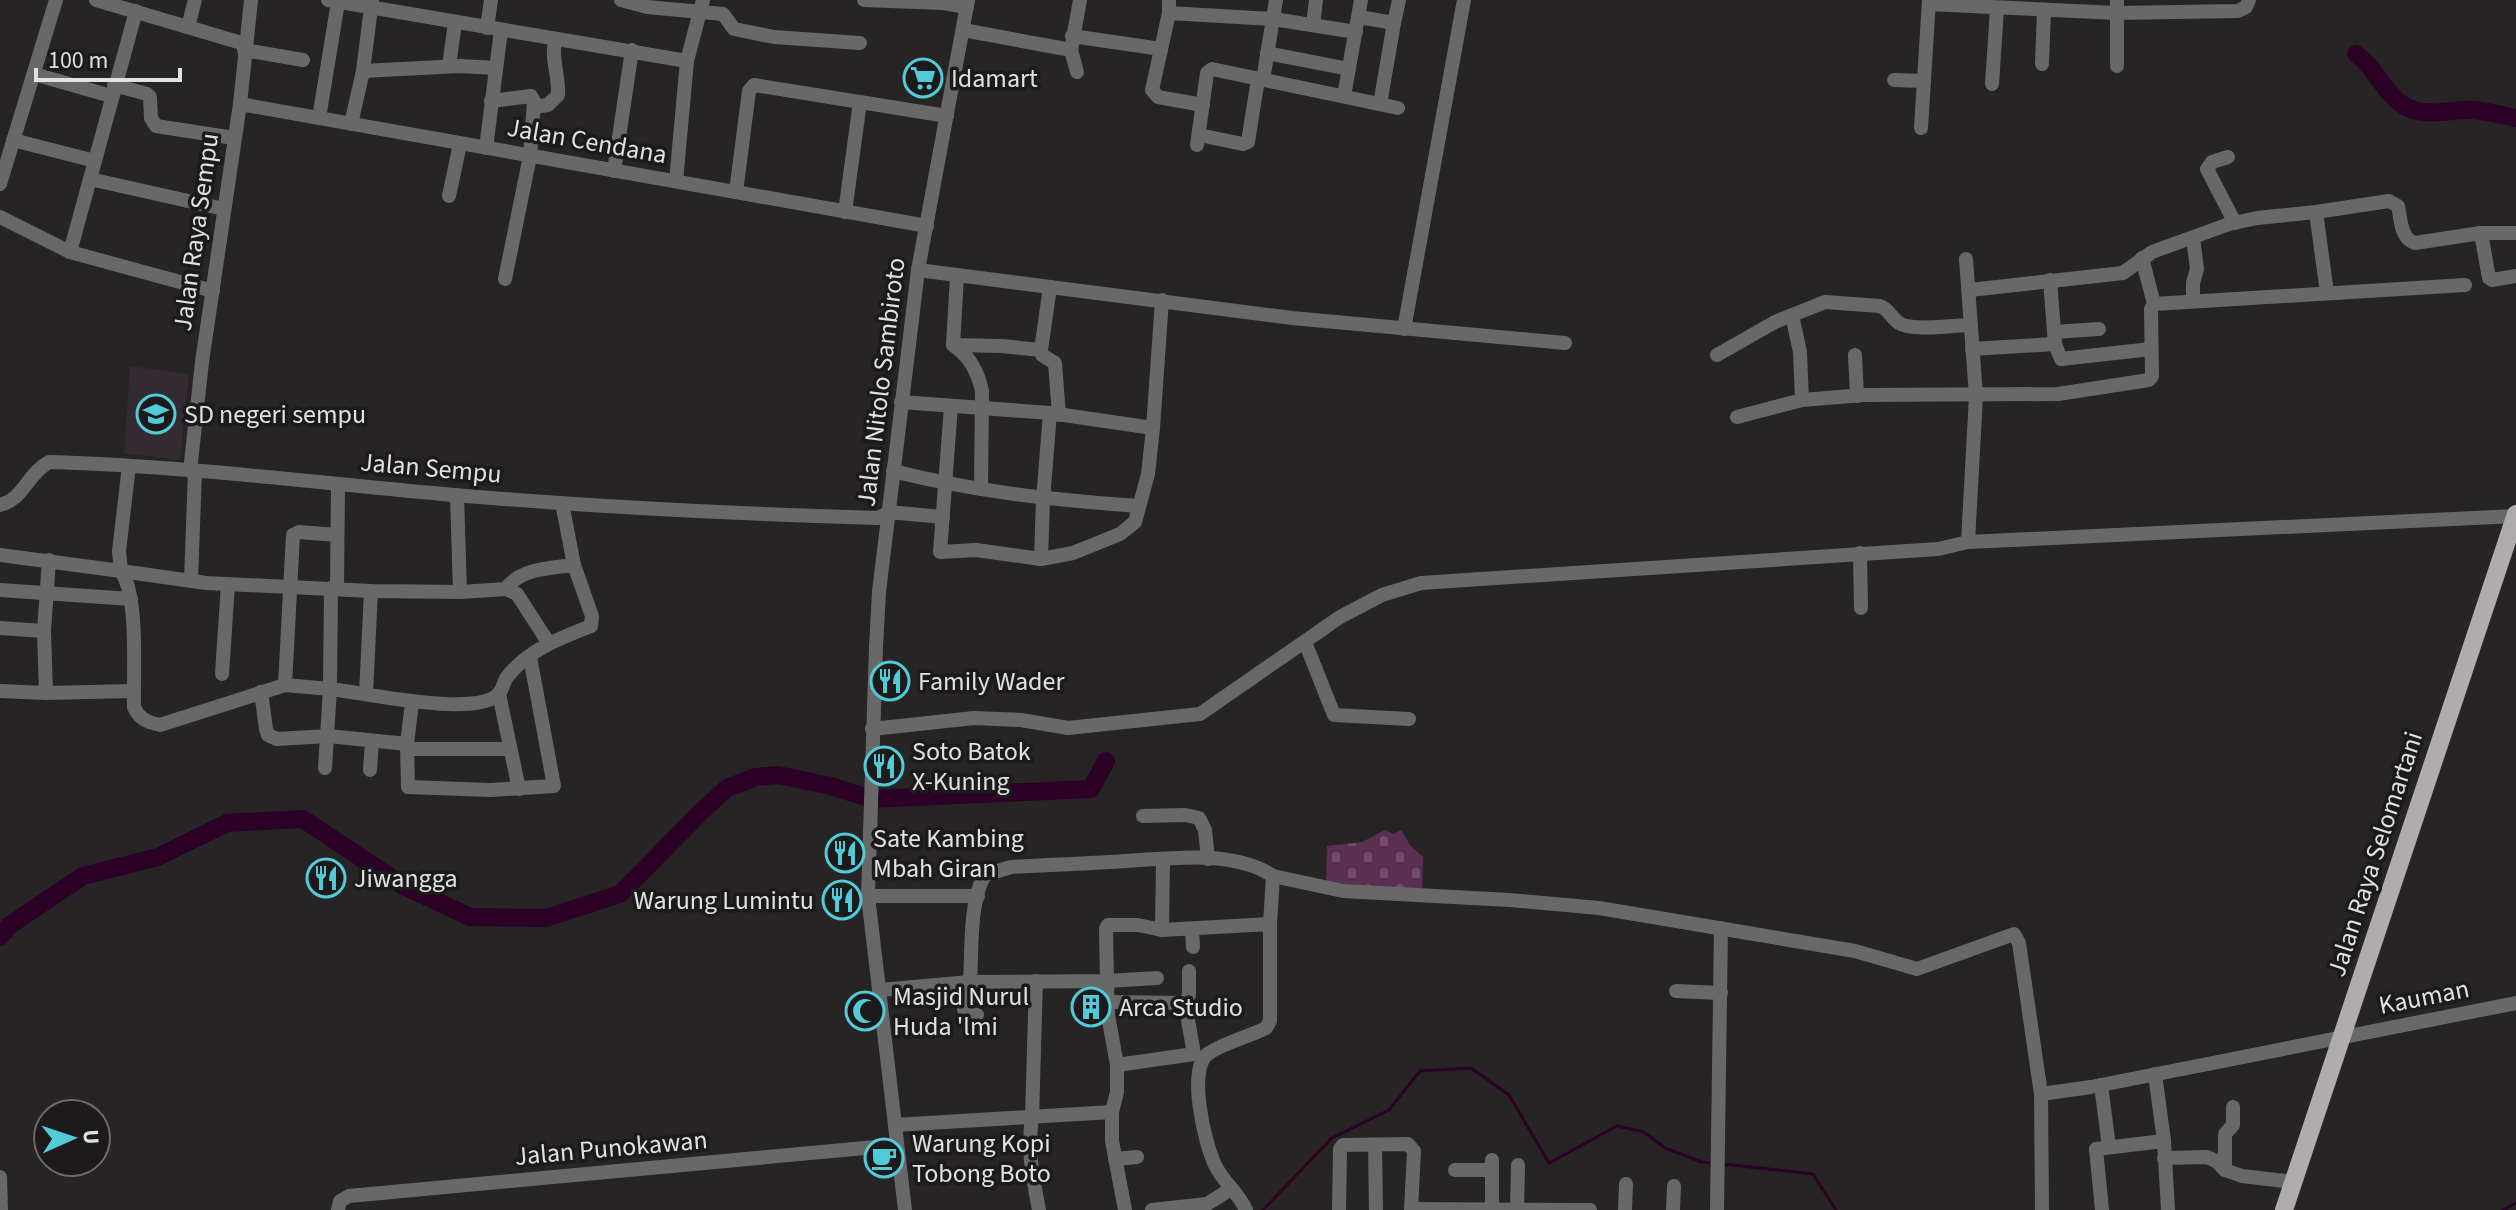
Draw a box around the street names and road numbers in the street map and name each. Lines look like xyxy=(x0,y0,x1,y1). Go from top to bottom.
street label: Jalan Cendana xyxy=(504,109,670,173)
street label: Jalan Raya Sempu xyxy=(164,131,228,333)
street label: Jalan Nitolo Sambiroto xyxy=(847,255,915,509)
street label: Jalan Sempu xyxy=(359,443,503,493)
street label: Jalan Raya Selomartani xyxy=(2318,727,2432,981)
street label: Kauman xyxy=(2376,970,2472,1024)
street label: Jalan Punokawan xyxy=(513,1121,709,1175)

